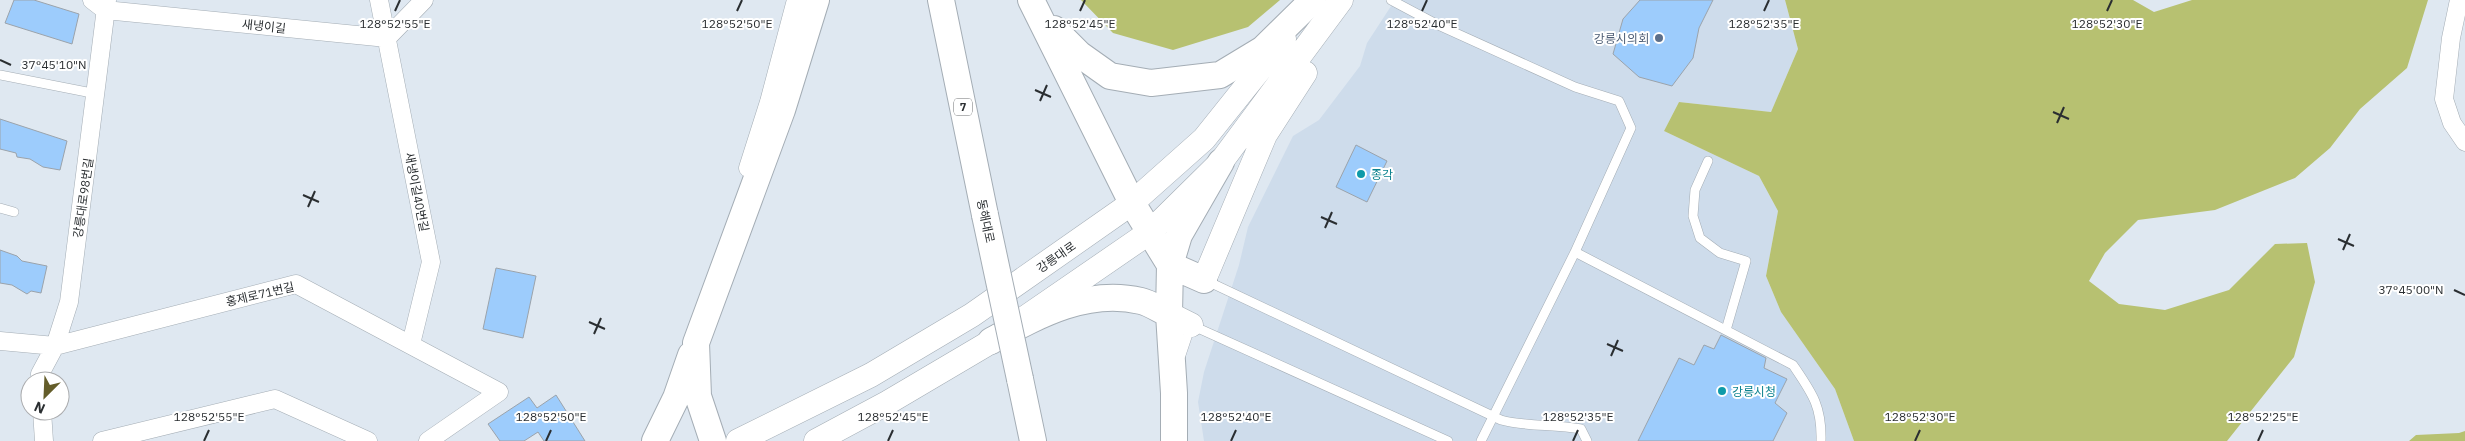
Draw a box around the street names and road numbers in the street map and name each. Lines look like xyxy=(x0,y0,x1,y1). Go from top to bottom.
street label: 새냉이길 xyxy=(241,16,287,36)
road number: 7 xyxy=(954,98,972,115)
street label: 새냉이길40번길 xyxy=(402,151,432,233)
street label: 강릉대로98번길 xyxy=(70,157,96,239)
street label: 동해대로 xyxy=(974,198,998,244)
street label: 강릉대로 xyxy=(1034,238,1078,276)
street label: 홍제로71번길 xyxy=(224,279,296,309)

